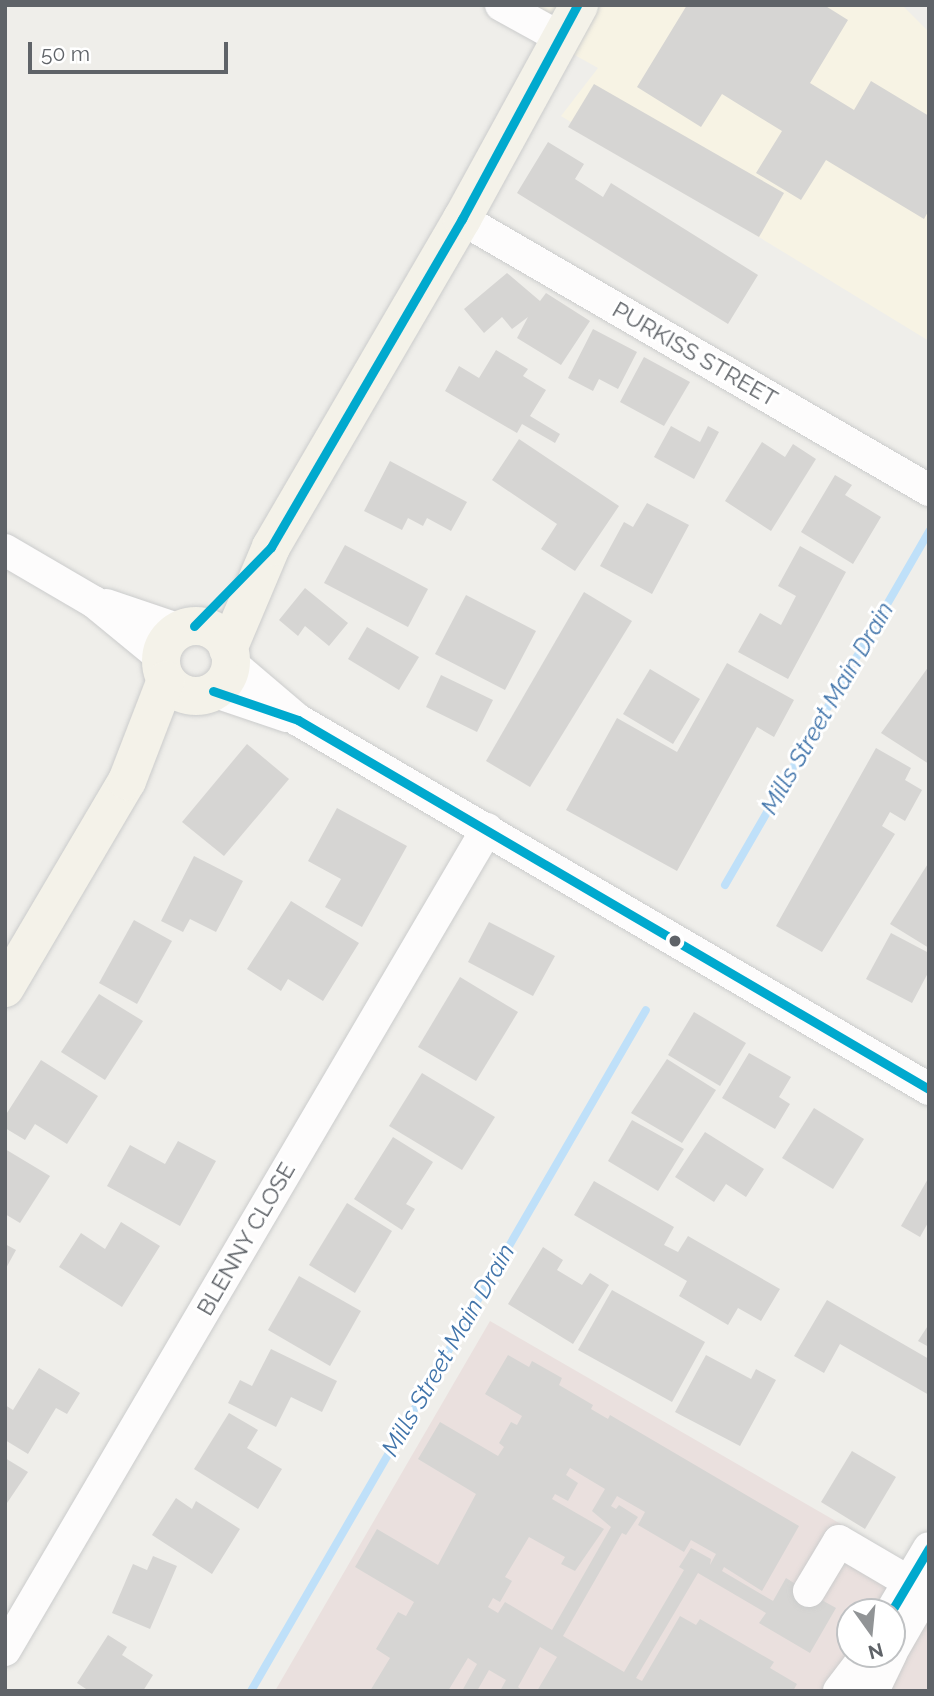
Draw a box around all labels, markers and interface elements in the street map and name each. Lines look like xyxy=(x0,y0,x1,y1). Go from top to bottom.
scale bar xyxy=(32,28,231,72)
text: 50 m xyxy=(41,41,90,66)
street label: PURKISS STREET xyxy=(608,296,782,412)
water label: Mills Street Main Drain xyxy=(755,597,899,819)
unlabelled marker xyxy=(668,934,682,948)
street label: BLENNY CLOSE xyxy=(191,1157,301,1321)
water label: Mills Street Main Drain xyxy=(376,1239,520,1461)
north arrow xyxy=(836,1598,906,1668)
text: N xyxy=(866,1639,886,1664)

